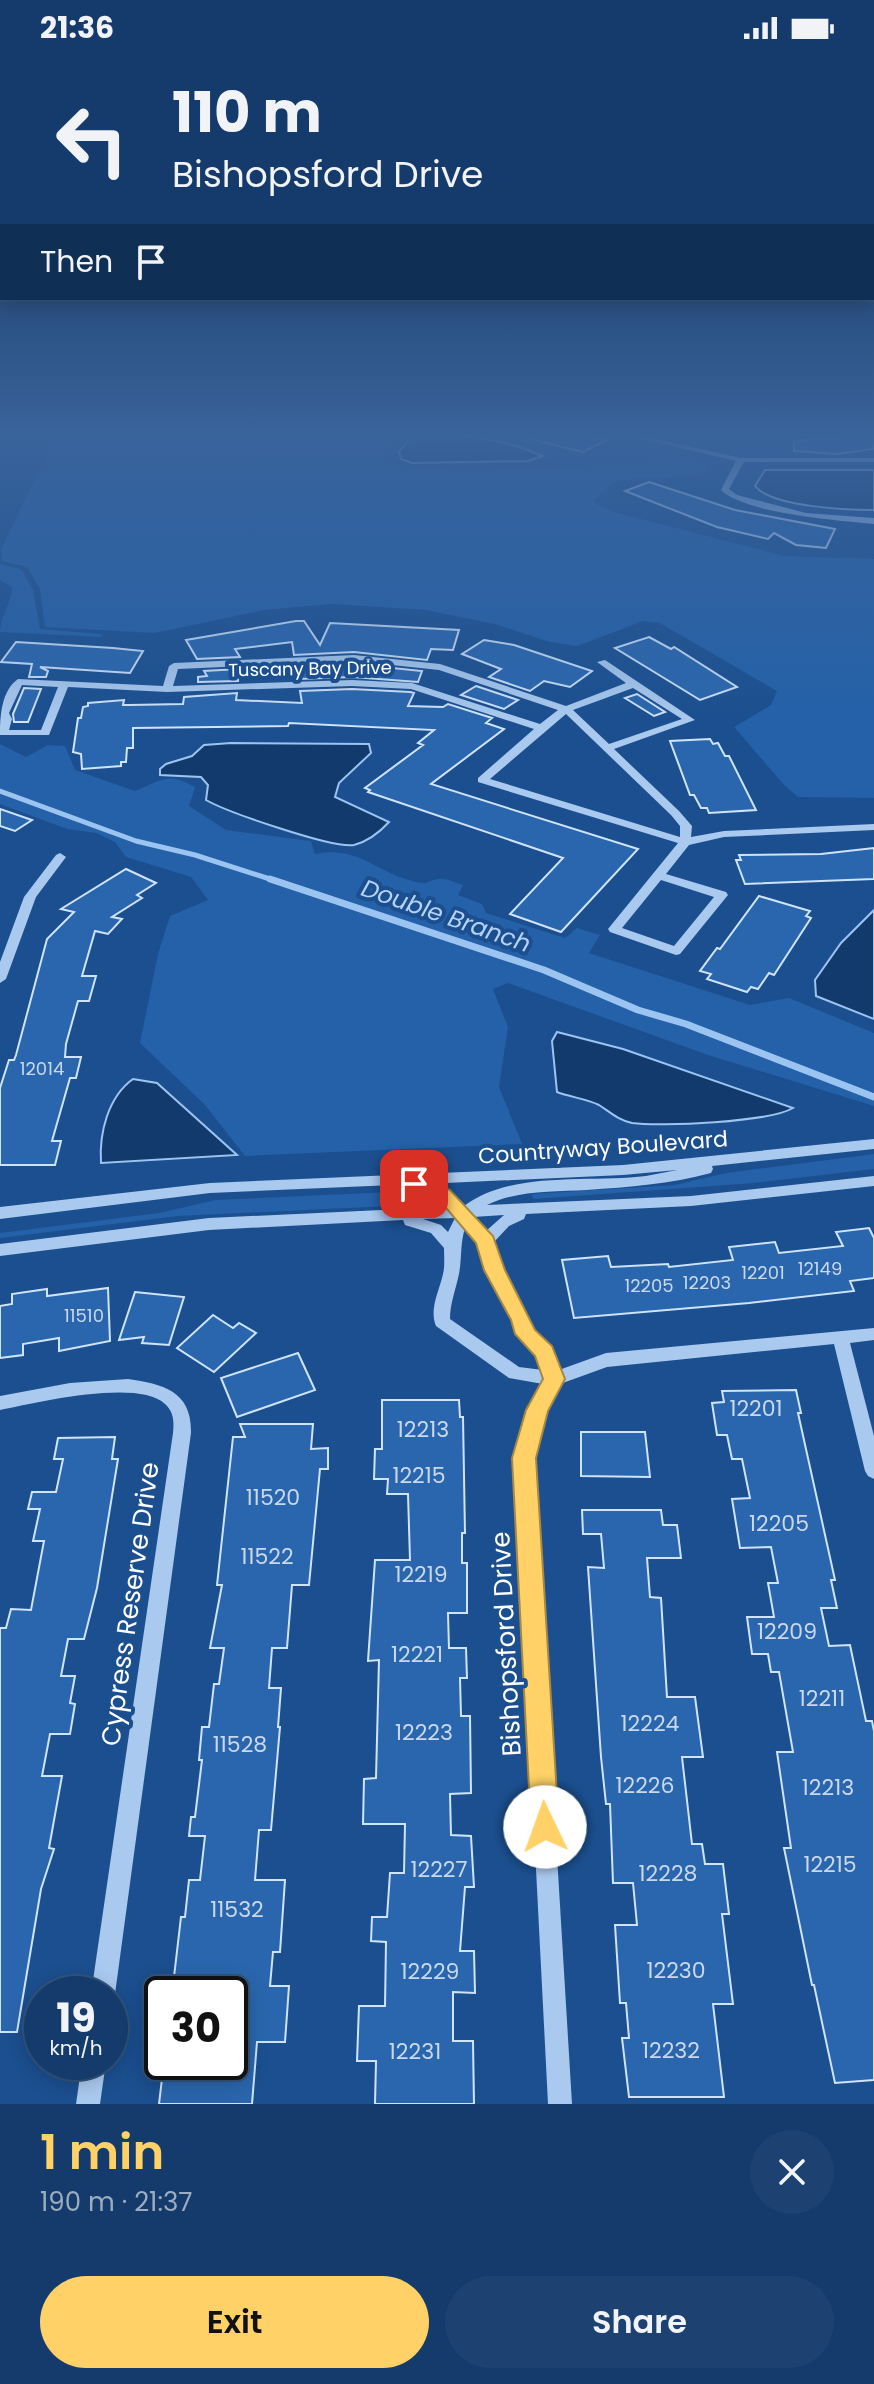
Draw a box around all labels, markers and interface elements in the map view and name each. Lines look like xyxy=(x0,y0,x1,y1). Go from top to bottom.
text: 21:36 xyxy=(40,6,114,49)
text: 110 m xyxy=(172,73,322,152)
icon: left xyxy=(40,88,144,192)
text: Bishopsford Drive xyxy=(172,149,483,200)
text: Then xyxy=(40,240,113,283)
icon: arrive xyxy=(129,240,173,284)
street label: Tuscany Bay Drive xyxy=(228,655,392,682)
water label: Double Branch xyxy=(357,871,535,960)
house number: 12014 xyxy=(20,1056,64,1081)
street label: Countryway Boulevard xyxy=(477,1123,729,1172)
pin xyxy=(380,1150,448,1218)
icon: arrive xyxy=(392,1162,436,1206)
house number: 12149 xyxy=(798,1256,842,1281)
house number: 12201 xyxy=(741,1260,785,1285)
house number: 12203 xyxy=(683,1270,731,1295)
house number: 12205 xyxy=(624,1273,674,1298)
house number: 11510 xyxy=(64,1303,104,1328)
house number: 12201 xyxy=(729,1393,783,1424)
house number: 12213 xyxy=(397,1414,449,1445)
street label: Cypress Reserve Drive xyxy=(92,1460,168,1748)
house number: 12215 xyxy=(392,1460,446,1491)
house number: 11520 xyxy=(246,1482,300,1513)
house number: 12205 xyxy=(749,1508,809,1539)
street label: Bishopsford Drive xyxy=(482,1531,530,1757)
house number: 11522 xyxy=(240,1541,294,1572)
house number: 12219 xyxy=(394,1559,448,1590)
house number: 12209 xyxy=(757,1616,817,1647)
house number: 12221 xyxy=(391,1639,443,1670)
house number: 12211 xyxy=(799,1683,845,1714)
house number: 12224 xyxy=(621,1708,680,1739)
house number: 12223 xyxy=(395,1717,453,1748)
house number: 11528 xyxy=(213,1729,267,1760)
house number: 12226 xyxy=(616,1770,674,1801)
house number: 12213 xyxy=(802,1772,854,1803)
position arrow xyxy=(503,1785,587,1869)
house number: 12215 xyxy=(803,1849,857,1880)
house number: 12227 xyxy=(410,1854,468,1885)
house number: 12228 xyxy=(639,1858,697,1889)
house number: 11532 xyxy=(210,1894,264,1925)
house number: 12230 xyxy=(646,1955,706,1986)
house number: 12229 xyxy=(401,1956,459,1987)
speed limit sign: 30 xyxy=(144,1976,248,2080)
text: 19 xyxy=(56,1990,96,2046)
text: km/h xyxy=(49,2034,103,2062)
house number: 12232 xyxy=(642,2035,700,2066)
house number: 12231 xyxy=(389,2036,441,2067)
text: 1 min xyxy=(40,2119,164,2186)
button: close xyxy=(750,2130,834,2214)
text: 190 m · 21:37 xyxy=(40,2184,192,2220)
button: Exit xyxy=(40,2276,429,2368)
button: Share xyxy=(445,2276,834,2368)

